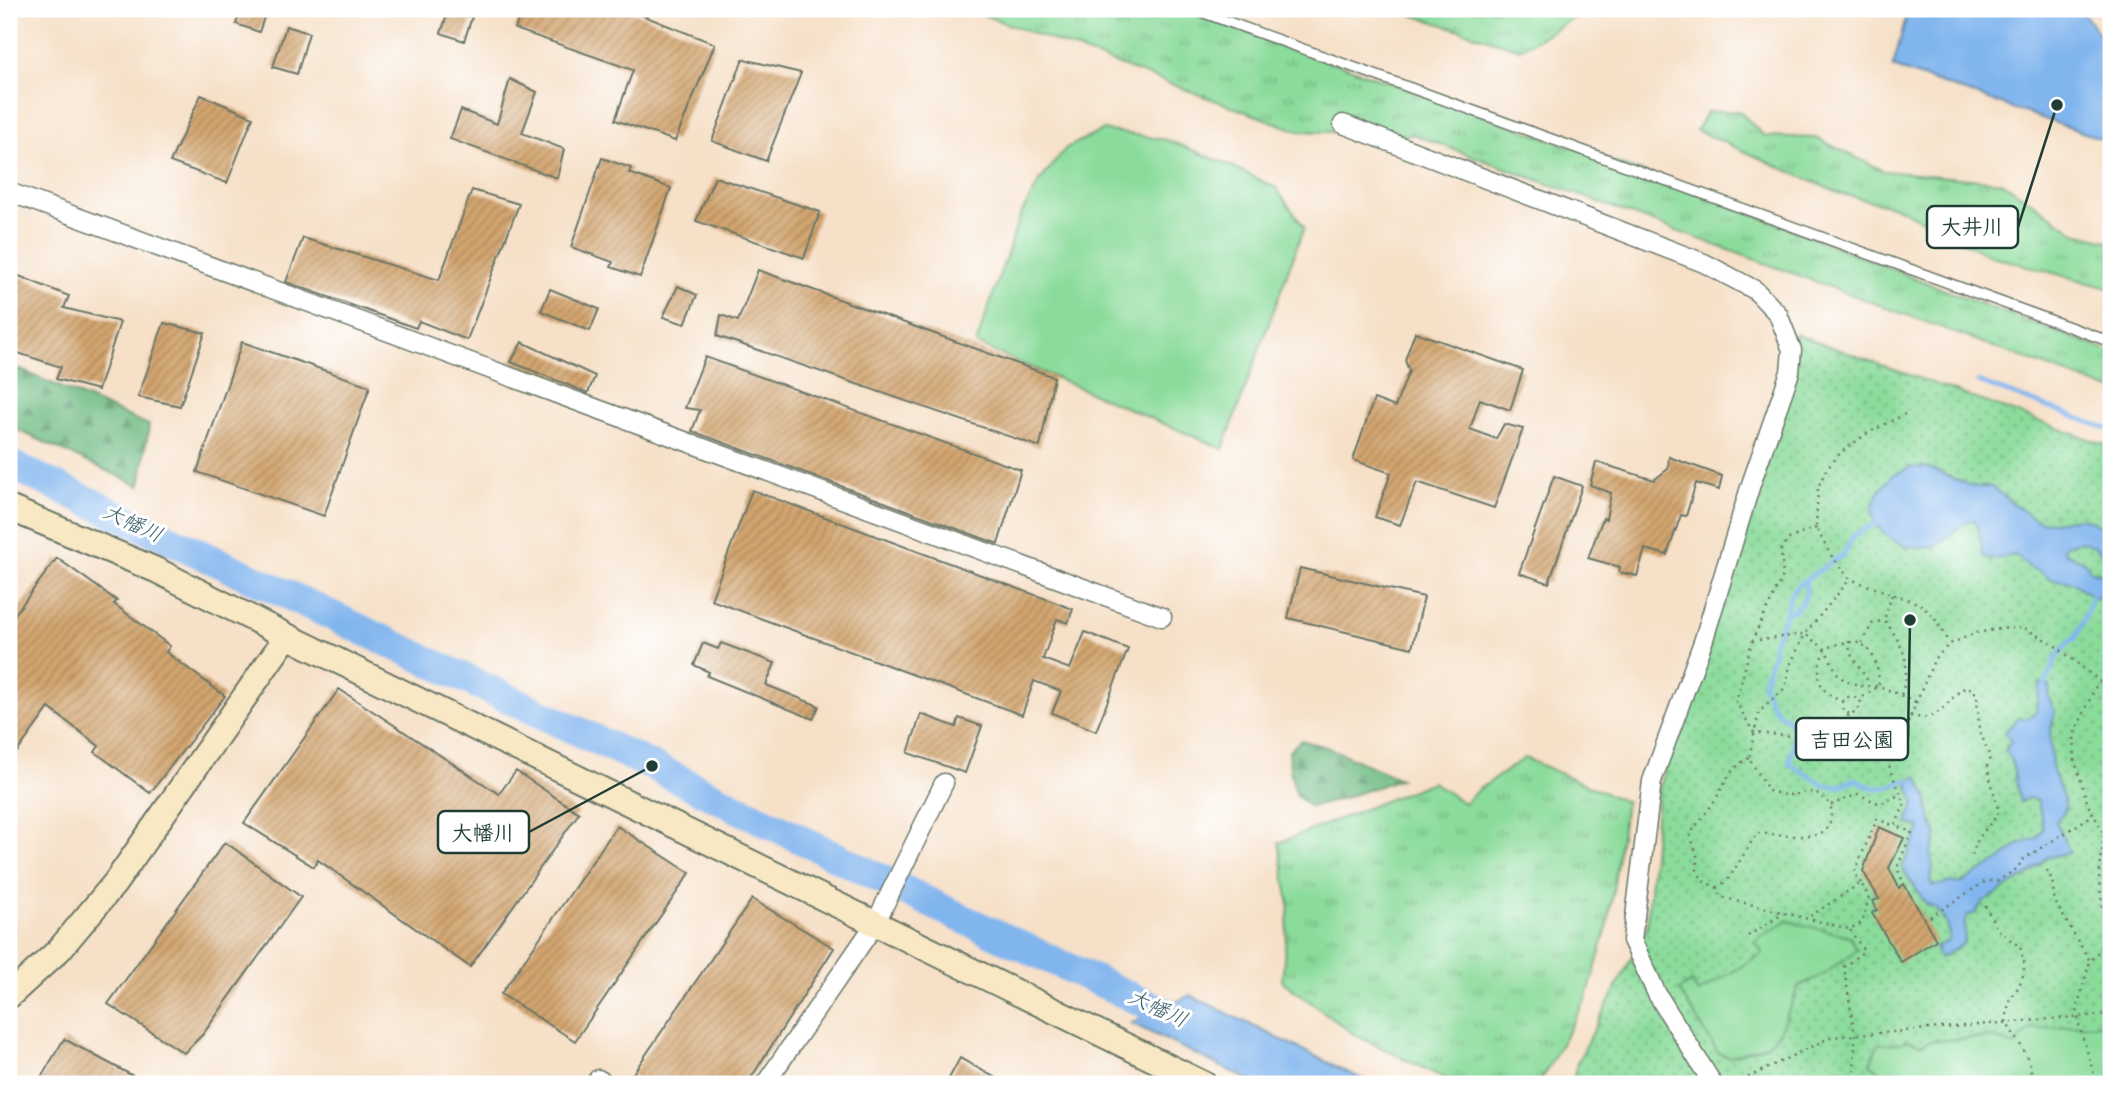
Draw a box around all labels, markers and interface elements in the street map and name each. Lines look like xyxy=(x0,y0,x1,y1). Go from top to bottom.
callout: 大井川 xyxy=(1927,206,2018,248)
text: 大井川 xyxy=(1941,209,2004,241)
water label: 大幡川 xyxy=(99,493,169,549)
callout: 吉田公園 xyxy=(1796,718,1908,760)
text: 吉田公園 xyxy=(1810,722,1894,754)
callout: 大幡川 xyxy=(438,811,529,853)
text: 大幡川 xyxy=(452,815,515,847)
water label: 大幡川 xyxy=(1124,978,1194,1034)

